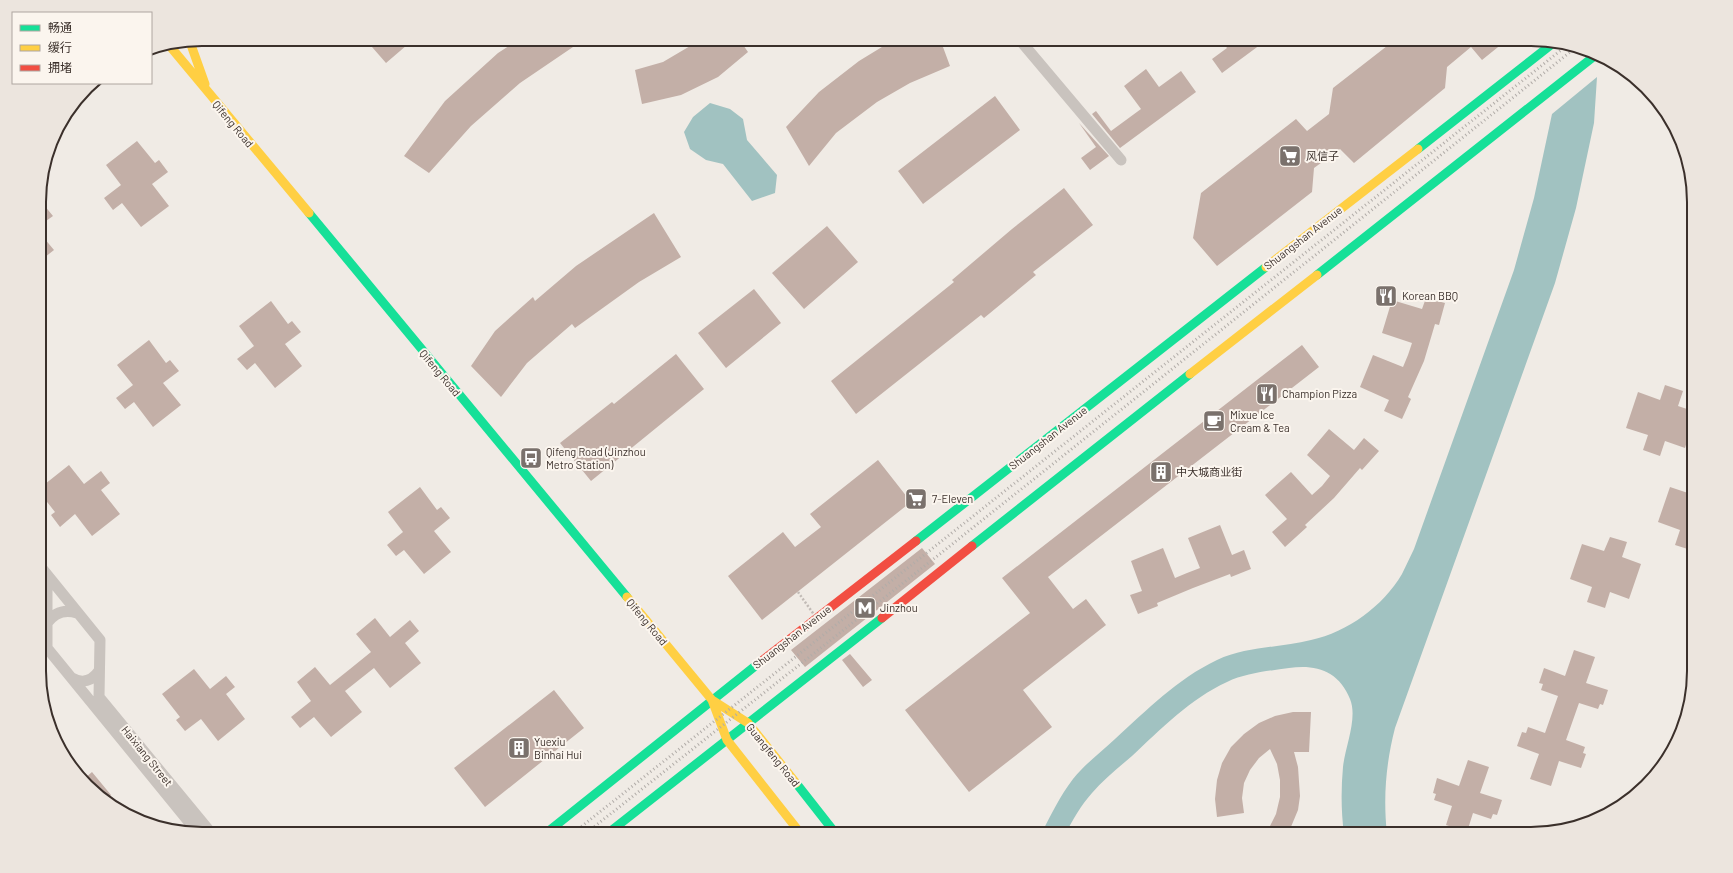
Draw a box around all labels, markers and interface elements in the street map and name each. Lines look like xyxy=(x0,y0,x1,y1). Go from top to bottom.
legend xyxy=(12,12,152,84)
text: 畅通 xyxy=(48,20,72,34)
text: 缓行 xyxy=(48,40,72,54)
text: 拥堵 xyxy=(48,60,72,74)
street label: Qifeng Road xyxy=(210,98,257,150)
supermarket icon: 风信子 xyxy=(1277,143,1303,169)
place label: 风信子 xyxy=(1306,149,1339,162)
street label: Shuangshan Avenue xyxy=(1261,203,1344,272)
restaurant icon: Korean BBQ xyxy=(1373,283,1399,309)
place label: Korean BBQ xyxy=(1402,289,1458,302)
street label: Qifeng Road xyxy=(417,347,464,399)
restaurant icon: Champion Pizza xyxy=(1254,381,1280,407)
place label: Champion Pizza xyxy=(1282,387,1357,400)
street label: Shuangshan Avenue xyxy=(1006,403,1089,472)
cafe icon: Mixue Ice Cream & Tea xyxy=(1201,408,1227,434)
place label: Mixue Ice Cream & Tea xyxy=(1230,408,1290,434)
bus stop icon: Qifeng Road (Jinzhou Metro Station) xyxy=(518,445,544,471)
place label: Qifeng Road (Jinzhou Metro Station) xyxy=(546,445,646,471)
building icon: 中大城商业街 xyxy=(1148,459,1174,485)
place label: 中大城商业街 xyxy=(1176,465,1242,478)
supermarket icon: 7-Eleven xyxy=(903,486,929,512)
place label: 7-Eleven xyxy=(932,492,973,505)
metro station icon: Jinzhou xyxy=(852,595,878,621)
street label: Qifeng Road xyxy=(624,596,671,648)
place label: Jinzhou xyxy=(880,601,918,614)
street label: Shuangshan Avenue xyxy=(750,602,833,671)
street label: Guangfeng Road xyxy=(744,720,803,789)
street label: Haixiang Street xyxy=(119,723,176,788)
building icon: Yuexiu Binhai Hui xyxy=(506,735,532,761)
place label: Yuexiu Binhai Hui xyxy=(534,735,582,761)

